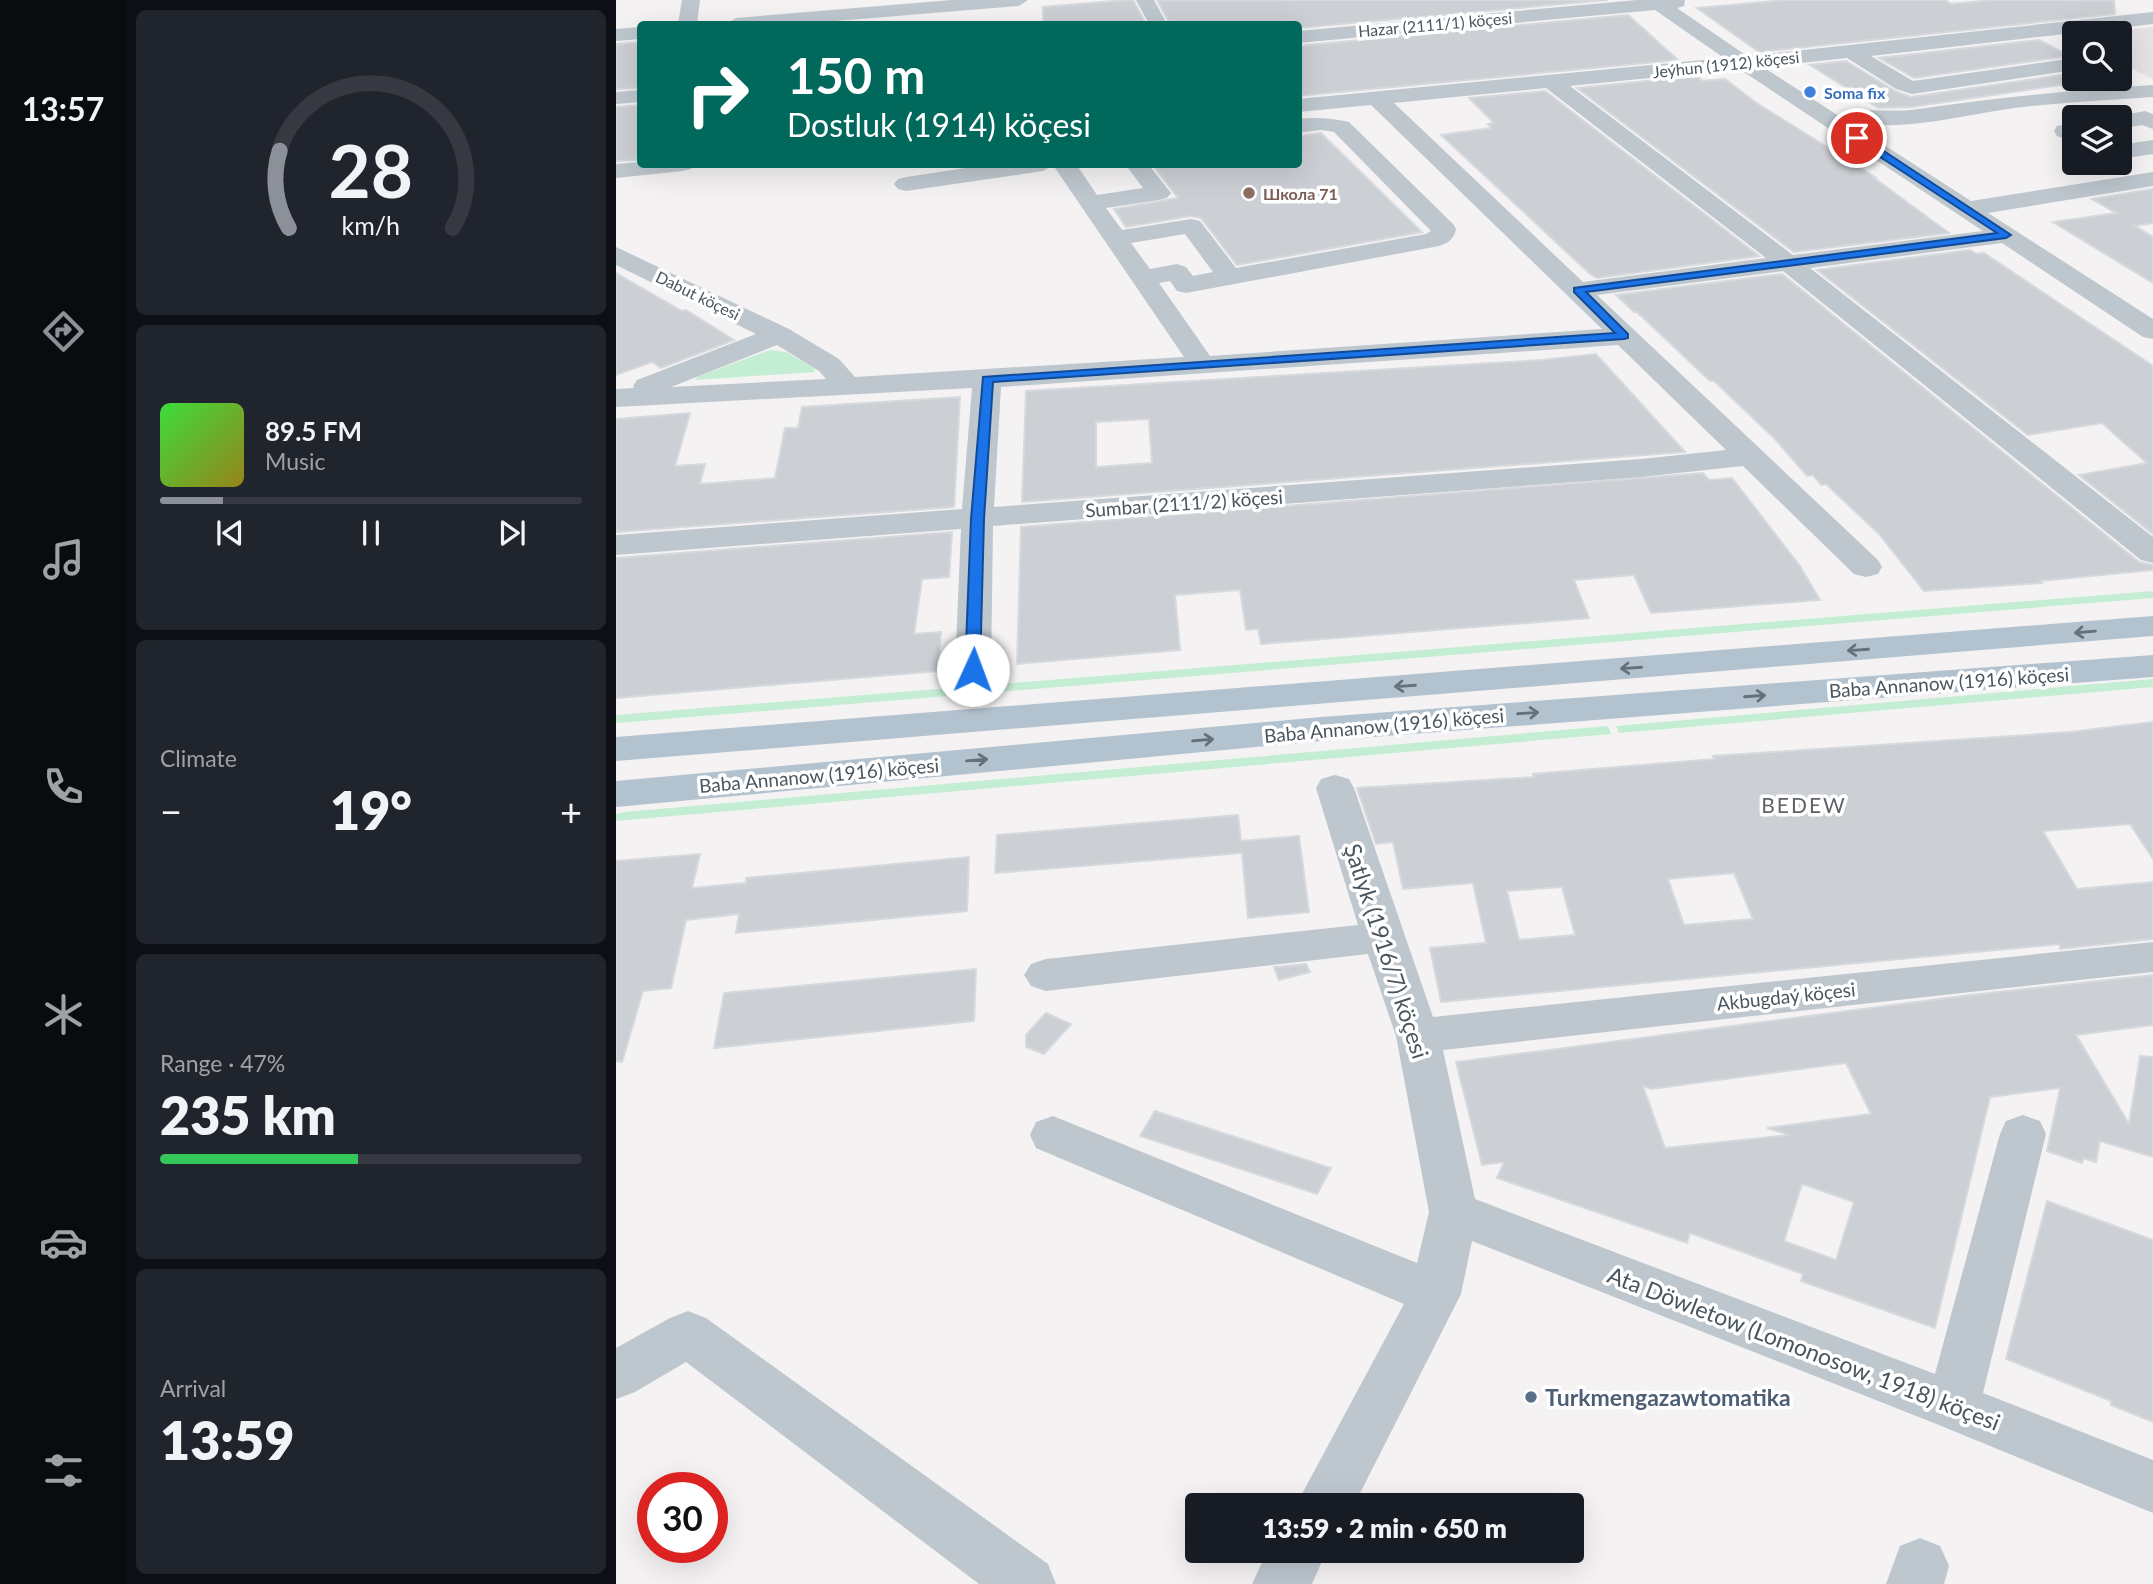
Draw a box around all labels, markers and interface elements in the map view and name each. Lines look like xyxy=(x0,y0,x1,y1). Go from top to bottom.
street label: Hazar (2111/1) köçesi xyxy=(1357,8,1513,40)
map controls xyxy=(2062,21,2132,175)
button: search xyxy=(2062,21,2132,91)
text: 150 m xyxy=(787,46,925,104)
street label: Jeýhun (1912) köçesi xyxy=(1652,47,1800,81)
icon: right xyxy=(672,49,763,140)
place label: Soma fix xyxy=(1824,83,1886,102)
marker: Soma fix xyxy=(1802,84,1818,100)
text: 13:57 xyxy=(22,89,104,128)
text: Dostluk (1914) köçesi xyxy=(787,105,1091,144)
button: layers xyxy=(2062,105,2132,175)
pin xyxy=(1827,108,1887,168)
icon: arrive xyxy=(1838,119,1876,157)
text: 28 xyxy=(329,127,413,215)
place label: Школа 71 xyxy=(1263,184,1338,203)
marker: Школа 71 xyxy=(1241,185,1257,201)
text: km/h xyxy=(342,210,400,240)
street label: Dabut köçesi xyxy=(653,266,743,324)
icon: directions xyxy=(39,307,88,356)
text: 89.5 FM xyxy=(265,415,362,447)
text: Music xyxy=(265,447,325,475)
street label: Sumbar (2111/2) köçesi xyxy=(1084,485,1284,521)
icon: previous xyxy=(211,514,249,552)
icon: pause xyxy=(352,514,390,552)
icon: next xyxy=(493,514,531,552)
icon: music xyxy=(39,535,88,584)
one-way arrow xyxy=(2074,626,2097,639)
position arrow xyxy=(936,633,1010,707)
one-way arrow xyxy=(1847,644,1870,657)
one-way arrow xyxy=(1621,662,1643,675)
street label: Baba Annanow (1916) köçesi xyxy=(1828,662,2070,702)
one-way arrow xyxy=(1394,680,1416,693)
one-way arrow xyxy=(1743,689,1765,702)
street label: Baba Annanow (1916) köçesi xyxy=(1263,703,1505,747)
one-way arrow xyxy=(1516,706,1538,719)
one-way arrow xyxy=(1191,733,1214,746)
text: Climate xyxy=(160,744,237,772)
street label: Baba Annanow (1916) köçesi xyxy=(698,753,940,797)
one-way arrow xyxy=(965,754,988,767)
icon: phone xyxy=(39,762,88,811)
text: 19° xyxy=(330,779,412,841)
text: − xyxy=(160,788,182,834)
text: + xyxy=(560,788,582,834)
district label: BEDEW xyxy=(1761,792,1847,817)
street label: Şatlyk (1916/7) köçesi xyxy=(1339,840,1435,1062)
street label: Akbugdaý köçesi xyxy=(1716,977,1856,1015)
icon: climate xyxy=(39,990,88,1039)
text: Range · 47% xyxy=(160,1049,285,1077)
text: 235 km xyxy=(160,1084,336,1146)
icon: car xyxy=(39,1218,88,1267)
street label: Ata Döwletow (Lomonosow, 1918) köçesi xyxy=(1604,1260,2004,1436)
text: Arrival xyxy=(160,1374,226,1402)
place label: Turkmengazawtomatika xyxy=(1545,1383,1791,1411)
marker: Turkmengazawtomatika xyxy=(1523,1389,1539,1405)
text: 13:59 xyxy=(160,1409,294,1471)
icon: filters xyxy=(39,1446,88,1495)
speed limit sign: 30 xyxy=(637,1472,728,1563)
text: 13:59 · 2 min · 650 m xyxy=(1262,1512,1507,1544)

